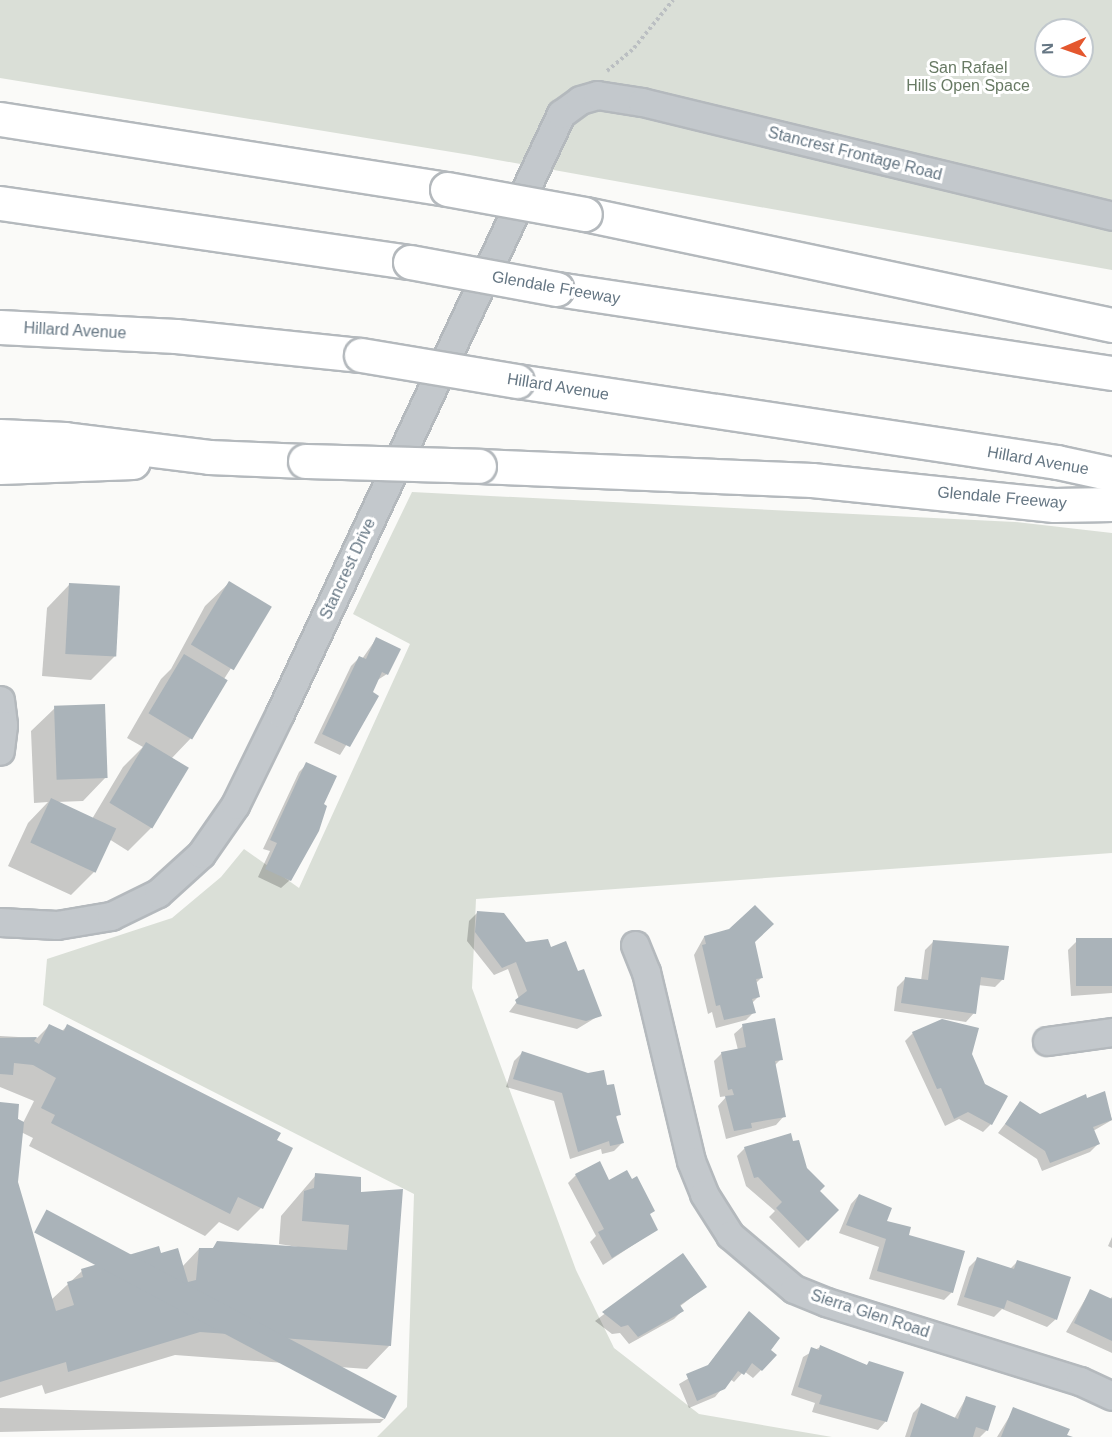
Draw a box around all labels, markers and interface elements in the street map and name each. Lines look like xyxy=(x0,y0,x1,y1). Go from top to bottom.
north arrow xyxy=(1034,18,1094,78)
text: N xyxy=(1039,43,1056,55)
park label: San Rafael Hills Open Space xyxy=(906,58,1030,96)
street label: Stancrest Frontage Road xyxy=(766,123,944,185)
street label: Glendale Freeway xyxy=(490,267,622,309)
street label: Hillard Avenue xyxy=(23,319,127,343)
street label: Hillard Avenue xyxy=(505,369,611,405)
street label: Hillard Avenue xyxy=(985,443,1091,479)
street label: Glendale Freeway xyxy=(936,483,1068,513)
street label: Stancrest Drive xyxy=(316,515,380,623)
street label: Sierra Glen Road xyxy=(808,1286,932,1342)

